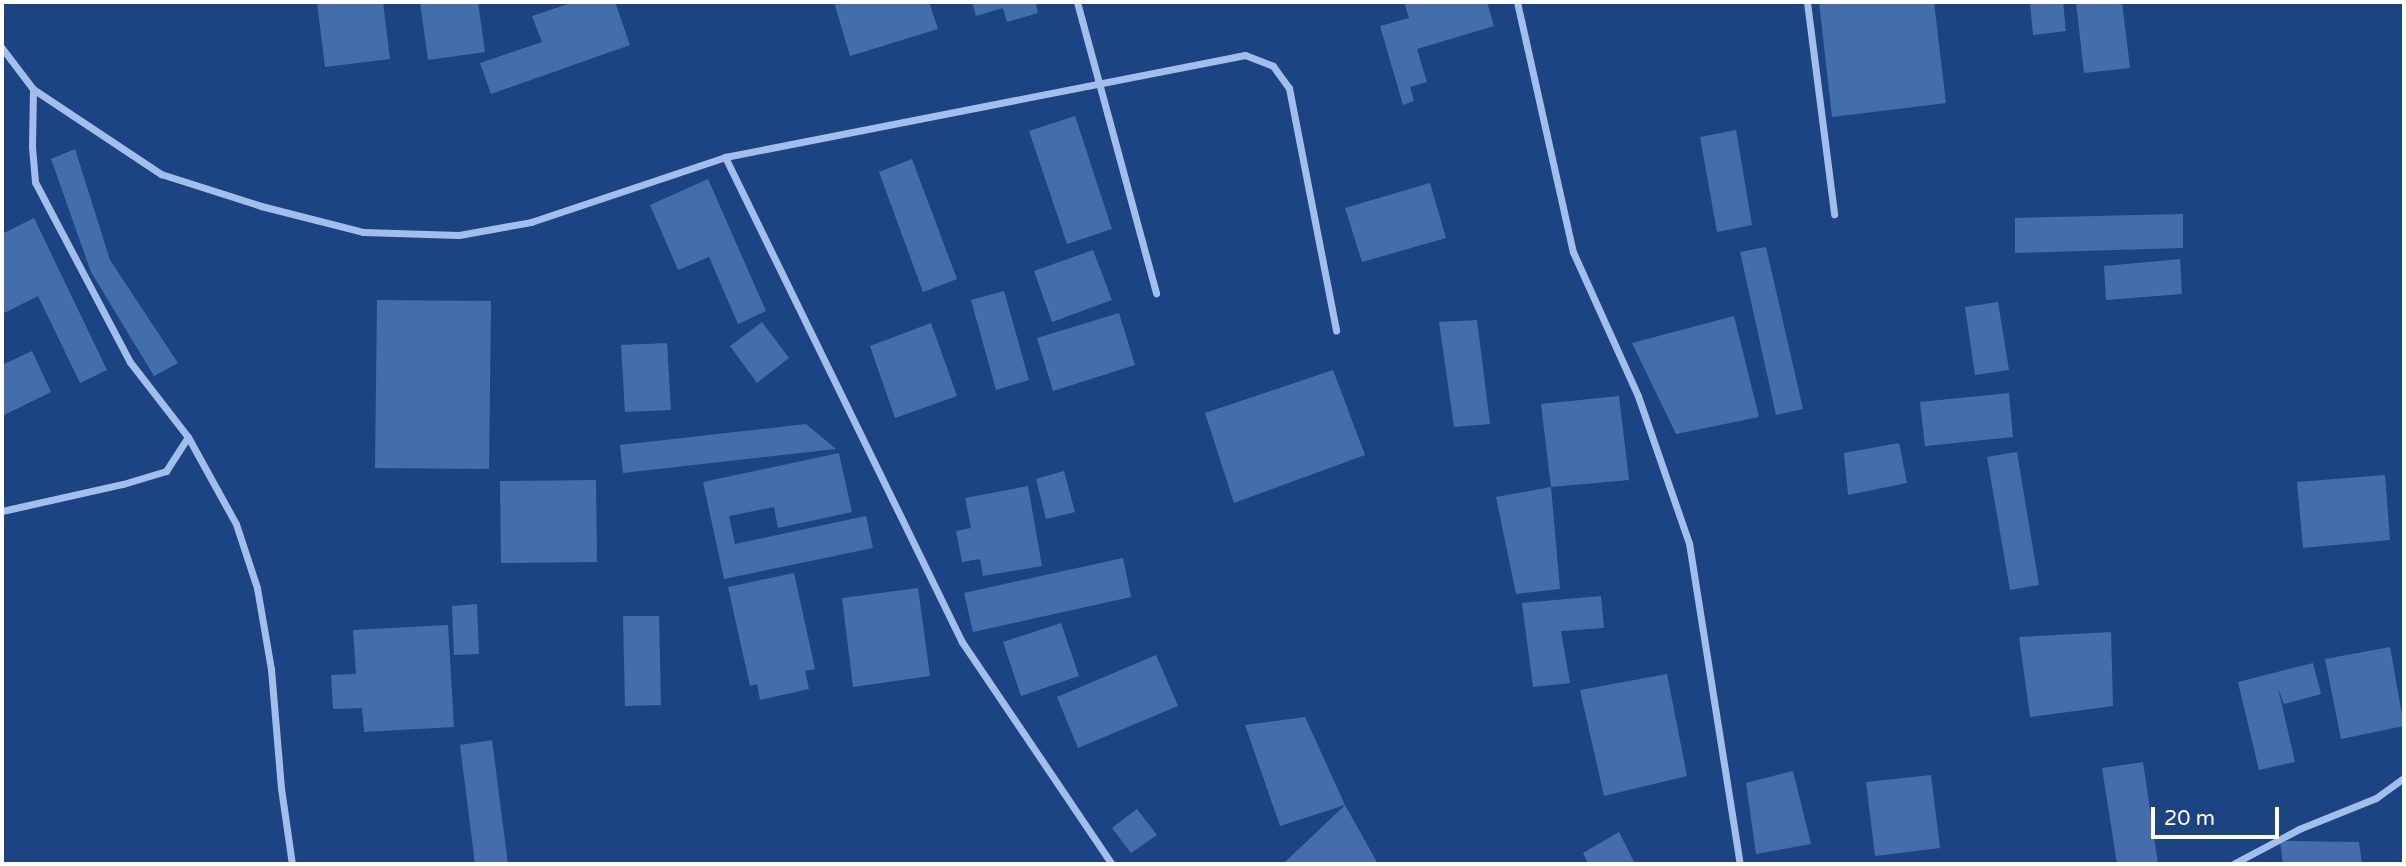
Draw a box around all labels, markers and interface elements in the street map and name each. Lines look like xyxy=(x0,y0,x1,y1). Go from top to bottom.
scale bar xyxy=(2154,792,2282,836)
text: 20 m xyxy=(2164,806,2215,831)

